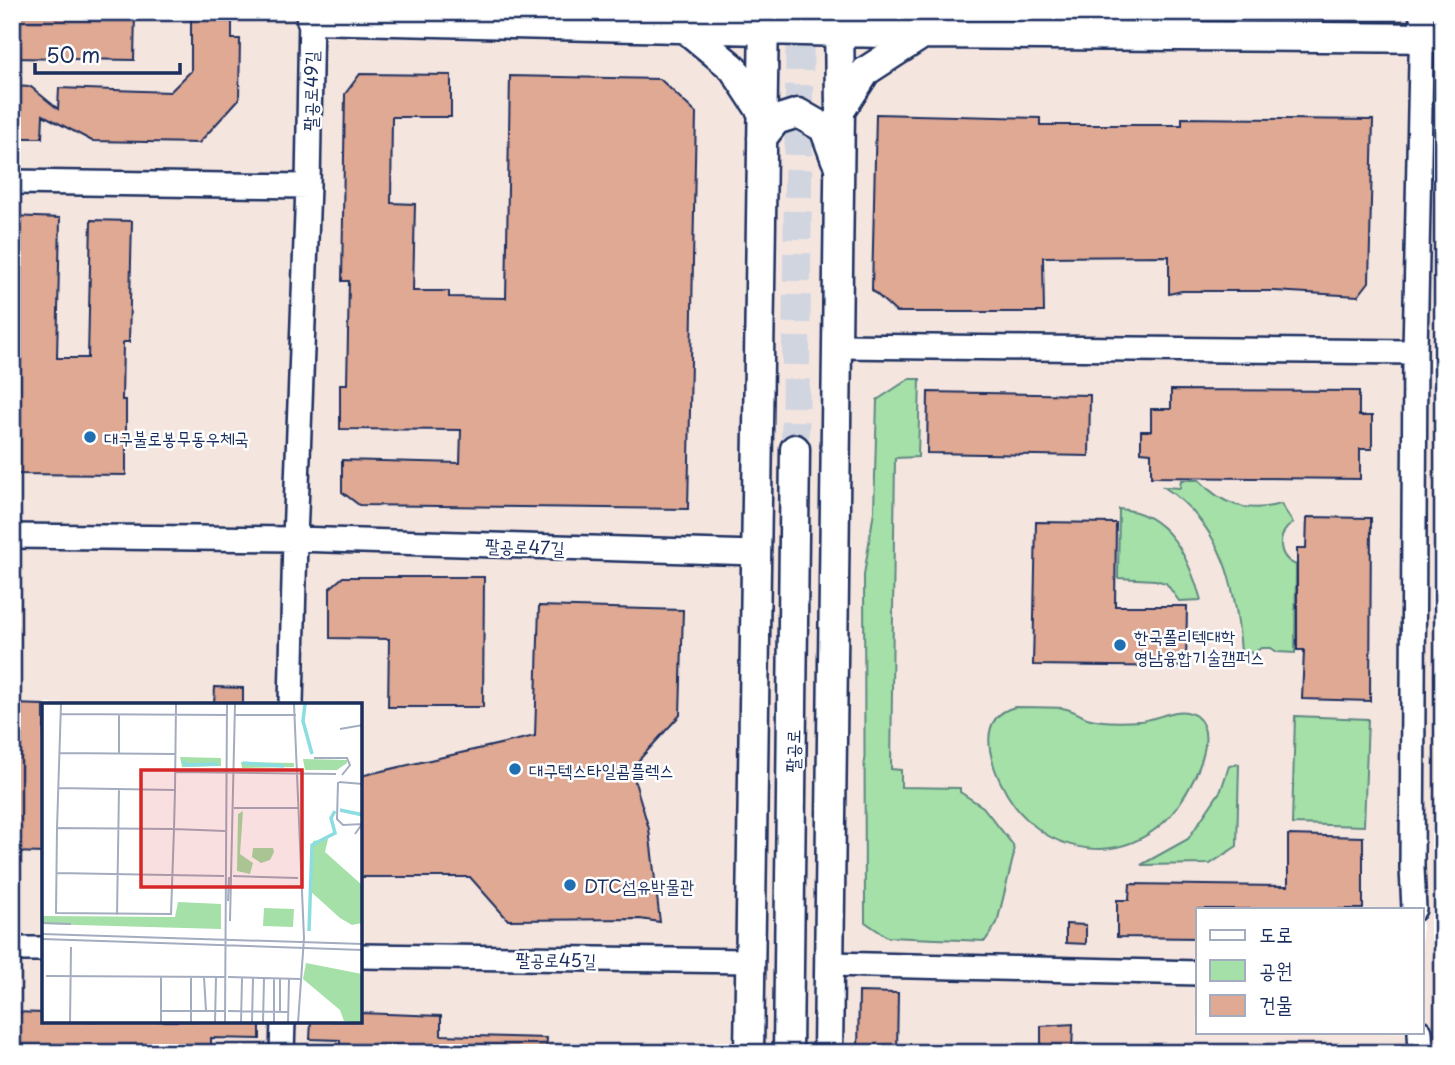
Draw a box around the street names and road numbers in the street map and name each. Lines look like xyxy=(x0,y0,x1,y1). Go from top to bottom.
street label: 팔공로49길 xyxy=(296,50,324,131)
street label: 팔공로47길 xyxy=(485,531,566,561)
street label: 팔공로 xyxy=(778,729,806,773)
street label: 팔공로45길 xyxy=(515,945,597,973)

